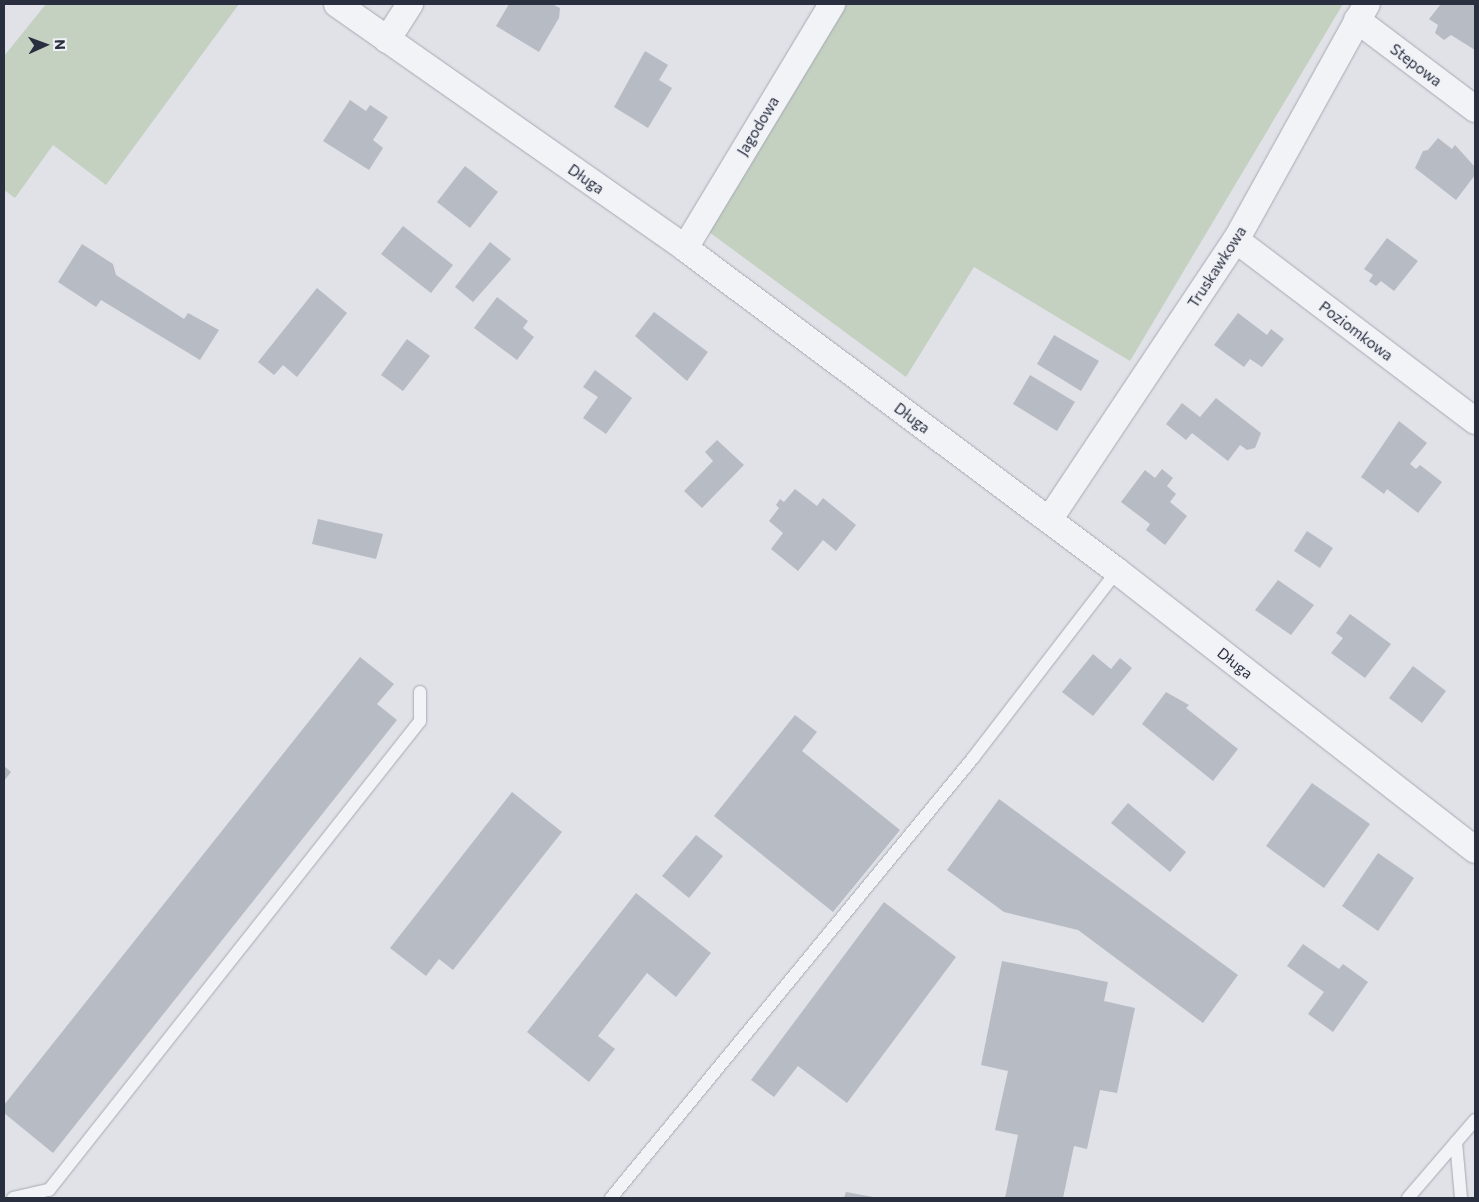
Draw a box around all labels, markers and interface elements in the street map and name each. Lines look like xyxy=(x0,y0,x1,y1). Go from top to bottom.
north arrow xyxy=(20,20,70,70)
text: N xyxy=(52,39,69,50)
street label: Stepowa xyxy=(1387,40,1445,90)
street label: Jagodowa xyxy=(733,93,783,159)
street label: Długa xyxy=(565,160,607,198)
street label: Truskawkowa xyxy=(1184,223,1250,311)
street label: Poziomkowa xyxy=(1316,297,1396,365)
street label: Długa xyxy=(891,399,933,437)
street label: Długa xyxy=(1214,644,1256,682)

